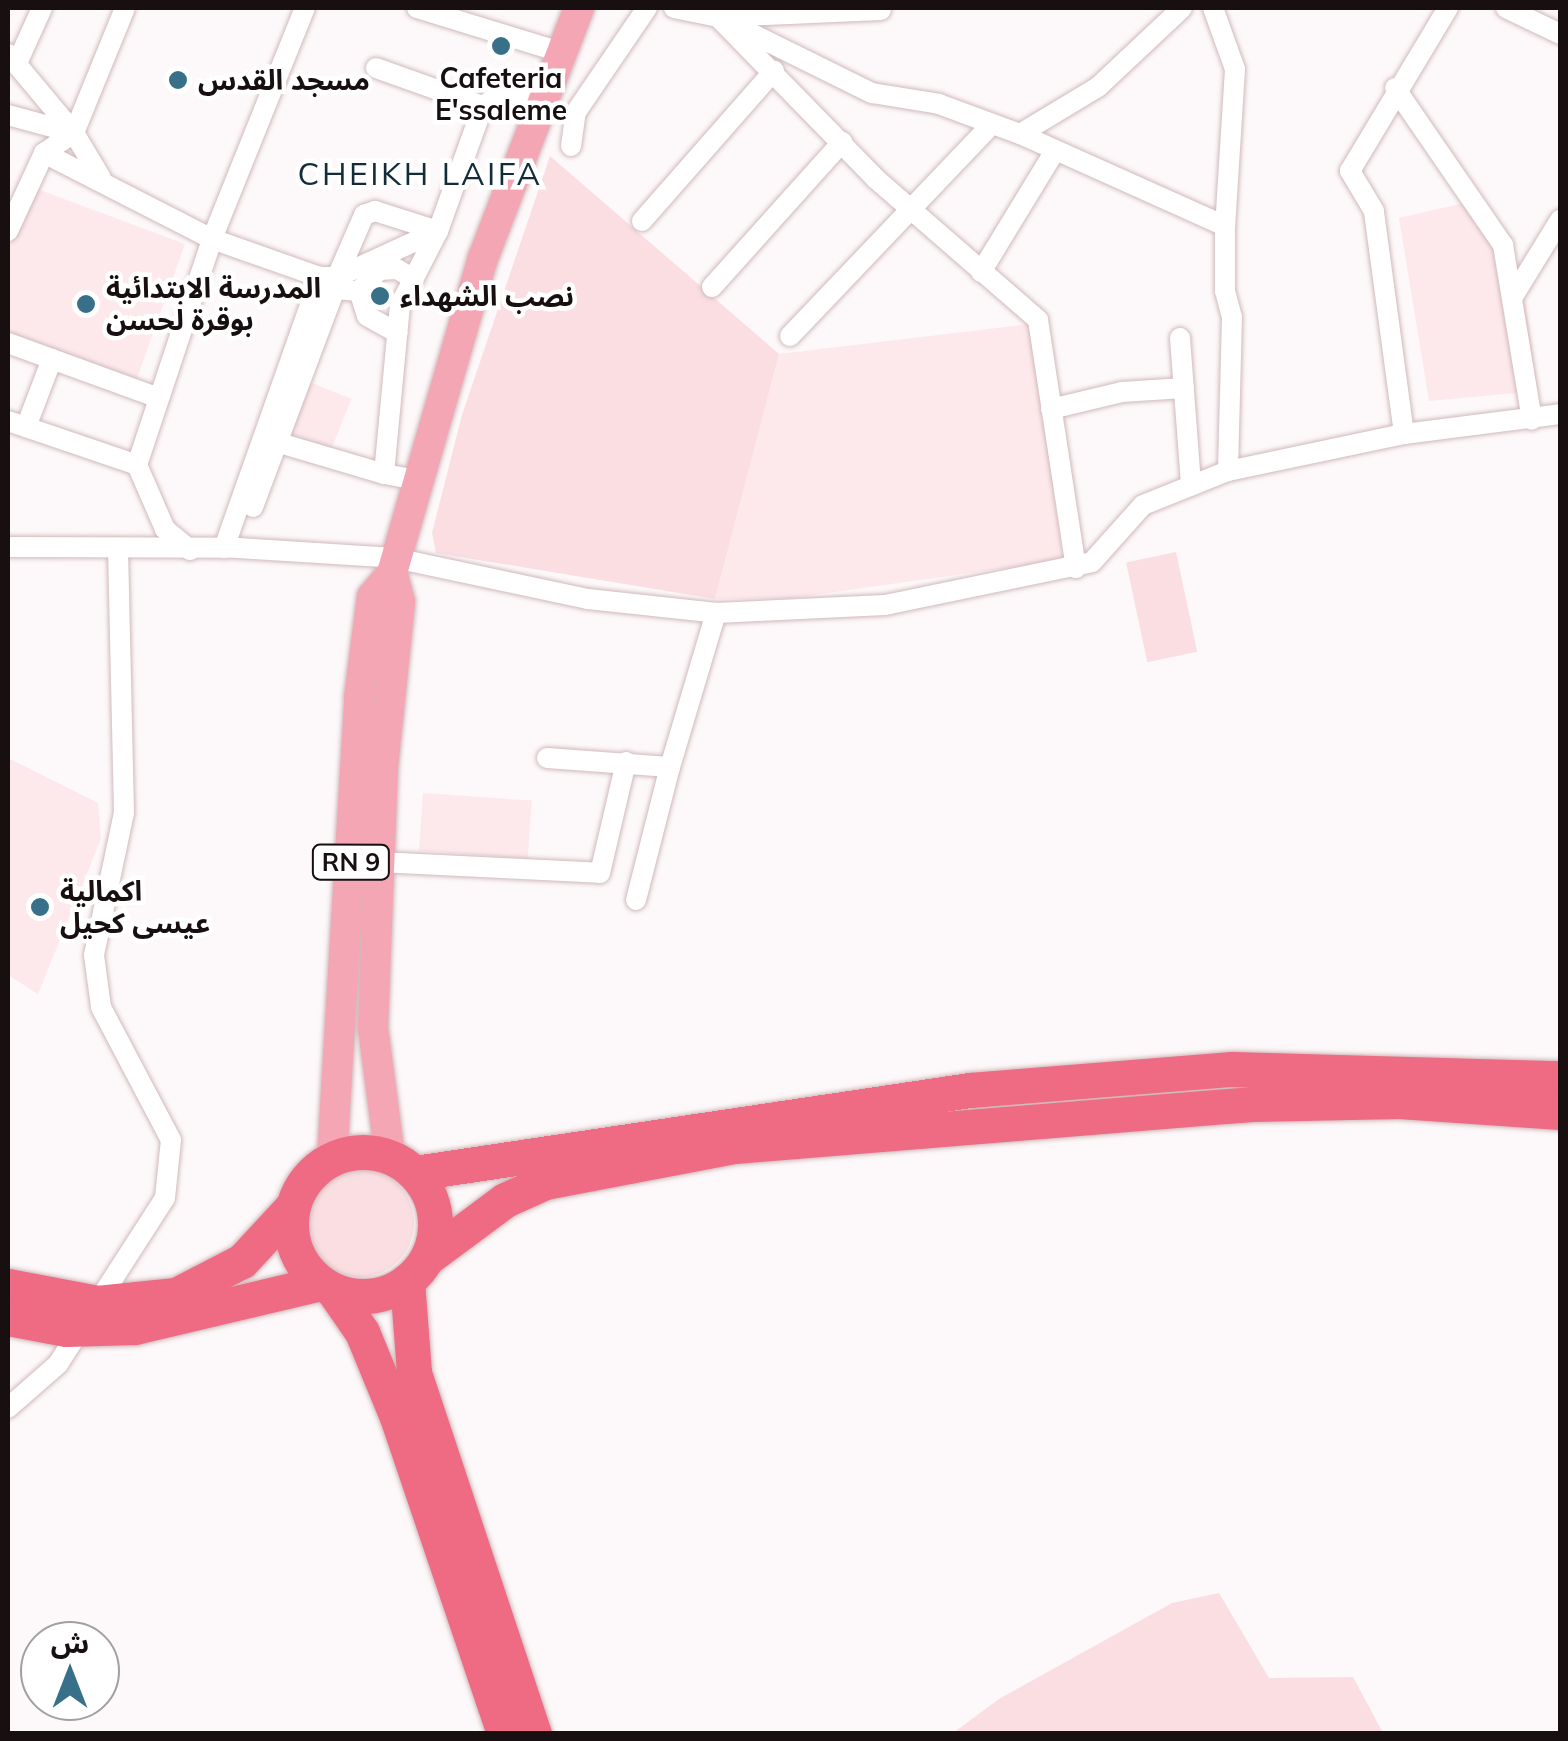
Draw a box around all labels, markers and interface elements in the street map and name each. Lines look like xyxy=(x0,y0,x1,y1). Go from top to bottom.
marker: Cafeteria E'ssaleme xyxy=(490,35,512,57)
place label: Cafeteria E'ssaleme xyxy=(435,61,567,127)
place label: مسجد القدس xyxy=(198,63,370,97)
marker: مسجد القدس xyxy=(167,69,189,91)
district label: CHEIKH LAIFA xyxy=(298,154,542,192)
place label: المدرسة الابتدائية بوقرة لحسن xyxy=(106,271,321,337)
place label: نصب الشهداء xyxy=(400,279,574,313)
marker: نصب الشهداء xyxy=(369,285,391,307)
marker: المدرسة الابتدائية بوقرة لحسن xyxy=(75,293,97,315)
road number: RN 9 xyxy=(311,842,391,882)
place label: اكمالية عيسى كحيل xyxy=(60,874,210,940)
marker: اكمالية عيسى كحيل xyxy=(29,896,51,918)
north arrow xyxy=(20,1621,120,1721)
text: ش xyxy=(51,1625,89,1660)

